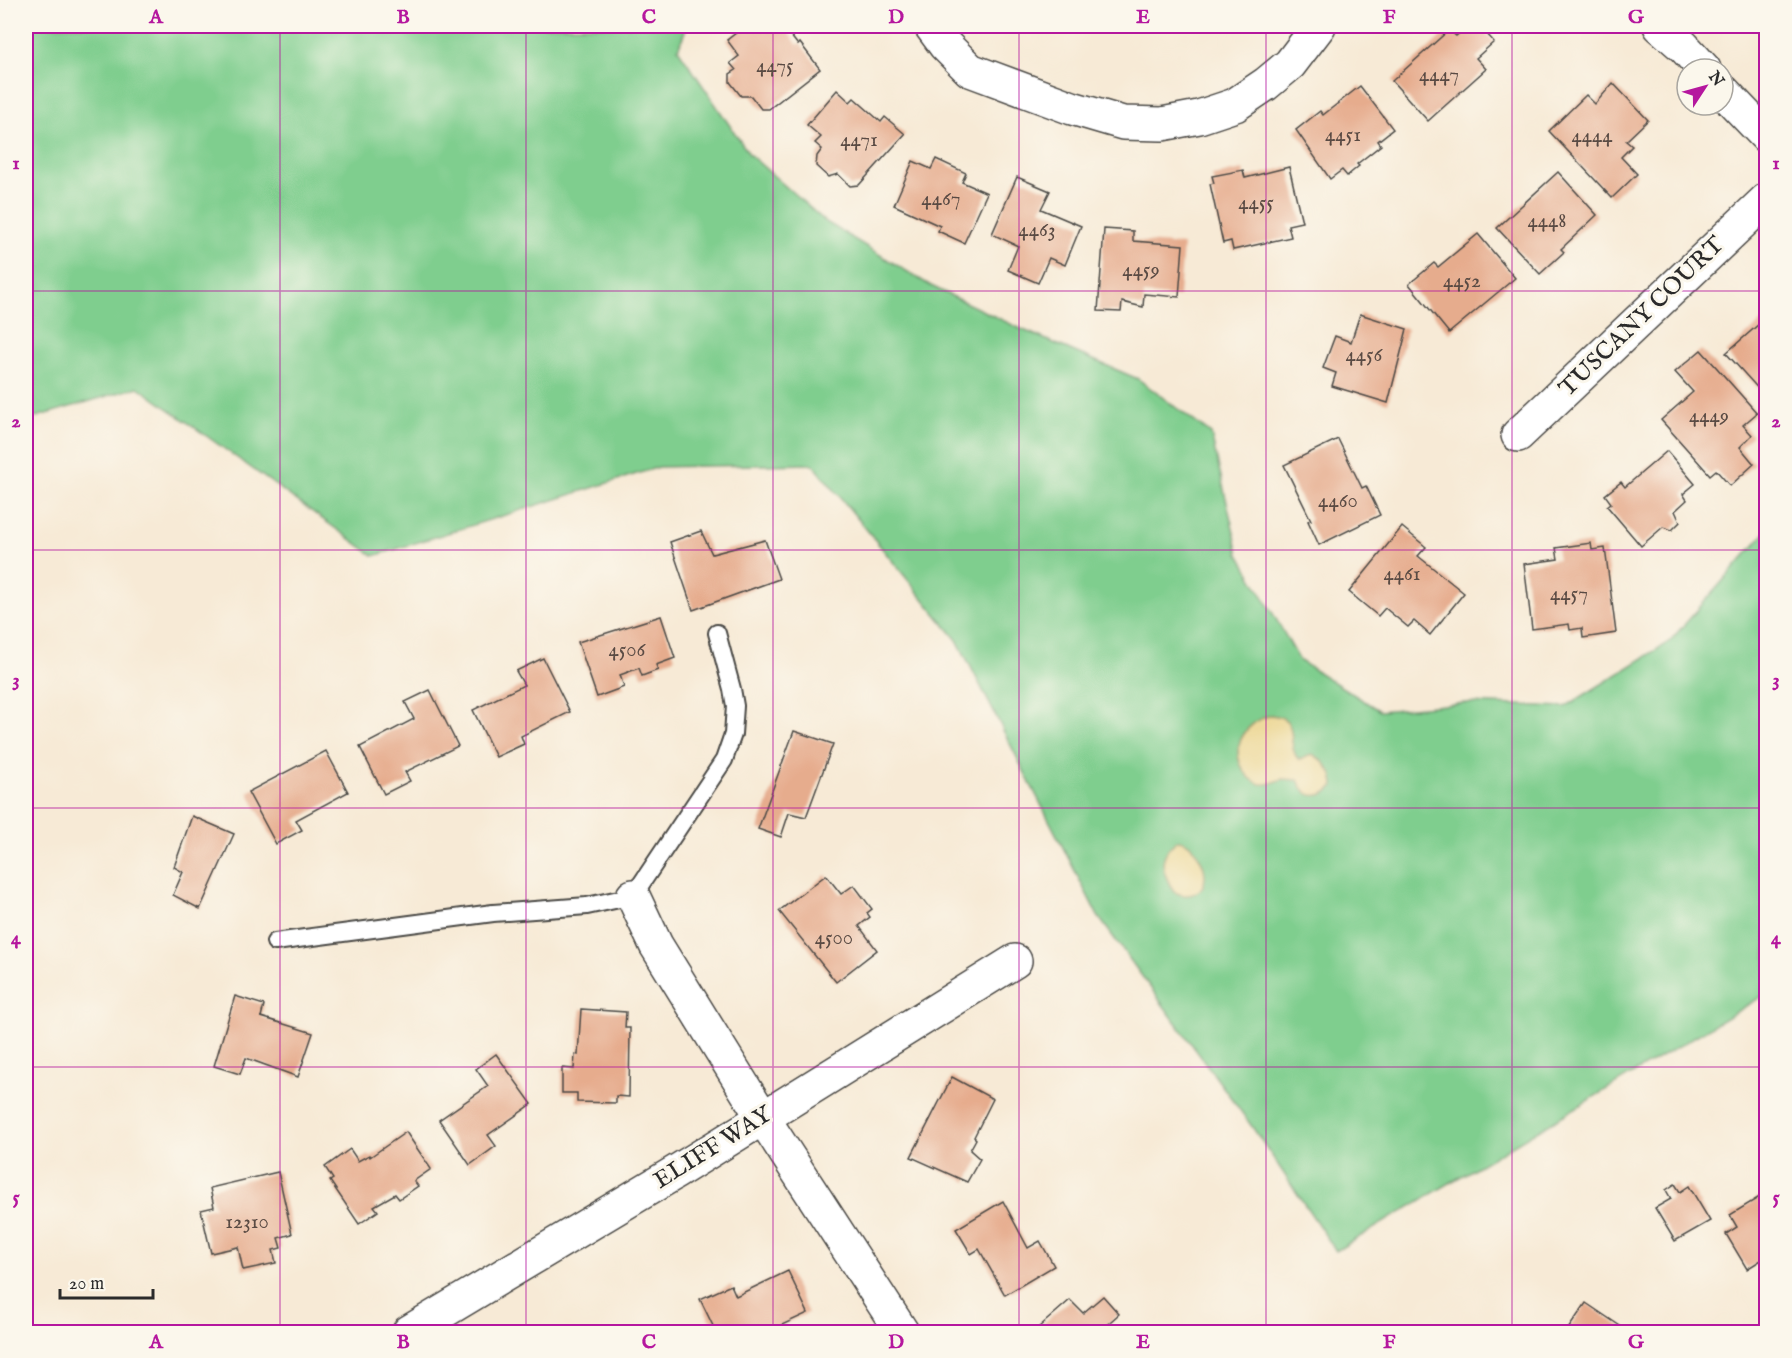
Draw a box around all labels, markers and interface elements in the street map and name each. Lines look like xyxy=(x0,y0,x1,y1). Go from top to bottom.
text: A xyxy=(148,5,164,30)
text: B xyxy=(396,5,410,30)
text: C xyxy=(642,5,656,30)
text: D xyxy=(888,5,904,30)
text: E xyxy=(1136,5,1150,30)
text: F xyxy=(1383,5,1396,30)
text: G xyxy=(1628,5,1645,30)
house number: 4475 xyxy=(756,53,794,80)
north arrow xyxy=(1675,57,1735,117)
house number: 4447 xyxy=(1419,62,1459,89)
text: N xyxy=(1703,67,1728,91)
house number: 4451 xyxy=(1325,122,1361,149)
house number: 4444 xyxy=(1571,123,1613,150)
house number: 4471 xyxy=(840,127,878,154)
text: 1 xyxy=(12,151,20,176)
text: 1 xyxy=(1772,151,1780,176)
house number: 4467 xyxy=(921,186,961,213)
house number: 4455 xyxy=(1238,190,1274,217)
house number: 4448 xyxy=(1527,208,1567,235)
house number: 4463 xyxy=(1018,217,1056,244)
street label: TUSCANY COURT xyxy=(1553,230,1732,404)
house number: 4459 xyxy=(1122,257,1160,284)
house number: 4452 xyxy=(1443,268,1481,295)
house number: 4456 xyxy=(1346,342,1384,369)
house number: 4449 xyxy=(1689,403,1729,430)
text: 2 xyxy=(11,409,21,434)
text: 2 xyxy=(1771,409,1781,434)
house number: 4460 xyxy=(1318,488,1358,515)
house number: 4461 xyxy=(1383,561,1421,588)
house number: 4457 xyxy=(1550,581,1588,608)
house number: 4506 xyxy=(609,637,647,664)
text: 3 xyxy=(12,668,20,693)
text: 3 xyxy=(1772,668,1780,693)
house number: 4500 xyxy=(815,925,853,952)
text: 4 xyxy=(11,926,22,951)
text: 4 xyxy=(1771,926,1782,951)
street label: ELIFF WAY xyxy=(648,1099,779,1197)
text: 5 xyxy=(12,1185,20,1210)
text: 5 xyxy=(1772,1185,1780,1210)
house number: 12310 xyxy=(225,1209,269,1236)
scale bar xyxy=(60,1262,153,1300)
text: 20 m xyxy=(69,1273,104,1296)
text: A xyxy=(148,1330,164,1355)
text: B xyxy=(396,1330,410,1355)
text: C xyxy=(642,1330,656,1355)
text: D xyxy=(888,1330,904,1355)
text: E xyxy=(1136,1330,1150,1355)
text: F xyxy=(1383,1330,1396,1355)
text: G xyxy=(1628,1330,1645,1355)

